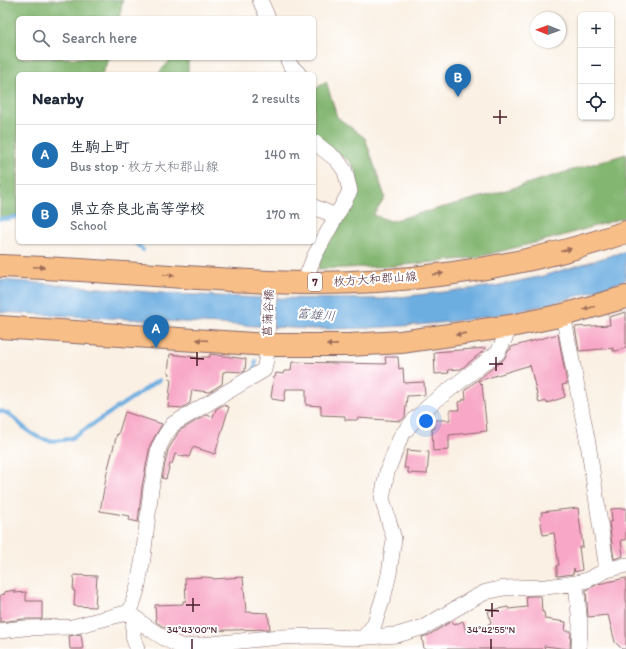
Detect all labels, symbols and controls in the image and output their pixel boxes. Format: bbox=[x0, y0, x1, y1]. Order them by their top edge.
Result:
north arrow bbox=[530, 12, 566, 48]
map controls bbox=[578, 12, 614, 120]
button: + bbox=[578, 12, 614, 48]
search box bbox=[16, 16, 316, 60]
icon: search bbox=[30, 27, 52, 49]
text: Search here bbox=[62, 29, 137, 47]
button: − bbox=[578, 48, 614, 84]
pin: B bbox=[445, 64, 471, 97]
button: locate bbox=[578, 84, 614, 120]
text: Nearby bbox=[32, 88, 84, 108]
text: 2 results bbox=[252, 91, 300, 106]
text: 生駒上町 bbox=[70, 138, 130, 156]
text: A bbox=[41, 147, 49, 162]
text: 140 m bbox=[264, 147, 300, 162]
text: Bus stop · 枚方大和郡山線 bbox=[70, 159, 218, 174]
text: 県立奈良北高等学校 bbox=[70, 200, 205, 218]
text: B bbox=[41, 207, 49, 222]
text: 170 m bbox=[266, 207, 300, 222]
text: School bbox=[70, 218, 107, 233]
one-way arrow bbox=[559, 246, 572, 252]
one-way arrow bbox=[33, 264, 45, 271]
street label: 枚方大和郡山線 bbox=[333, 269, 417, 289]
one-way arrow bbox=[432, 271, 444, 277]
one-way arrow bbox=[163, 272, 175, 279]
road number: 7 bbox=[308, 273, 322, 291]
street label: 菖蒲谷橋 bbox=[260, 289, 276, 337]
water label: 富雄川 bbox=[296, 305, 336, 324]
one-way arrow bbox=[582, 305, 594, 311]
pin: A bbox=[143, 315, 169, 348]
one-way arrow bbox=[455, 331, 467, 337]
one-way arrow bbox=[196, 337, 208, 344]
one-way arrow bbox=[325, 342, 338, 348]
your location bbox=[416, 411, 436, 431]
text: 34°43'00"N bbox=[167, 623, 217, 636]
text: 34°42'55"N bbox=[467, 623, 515, 636]

